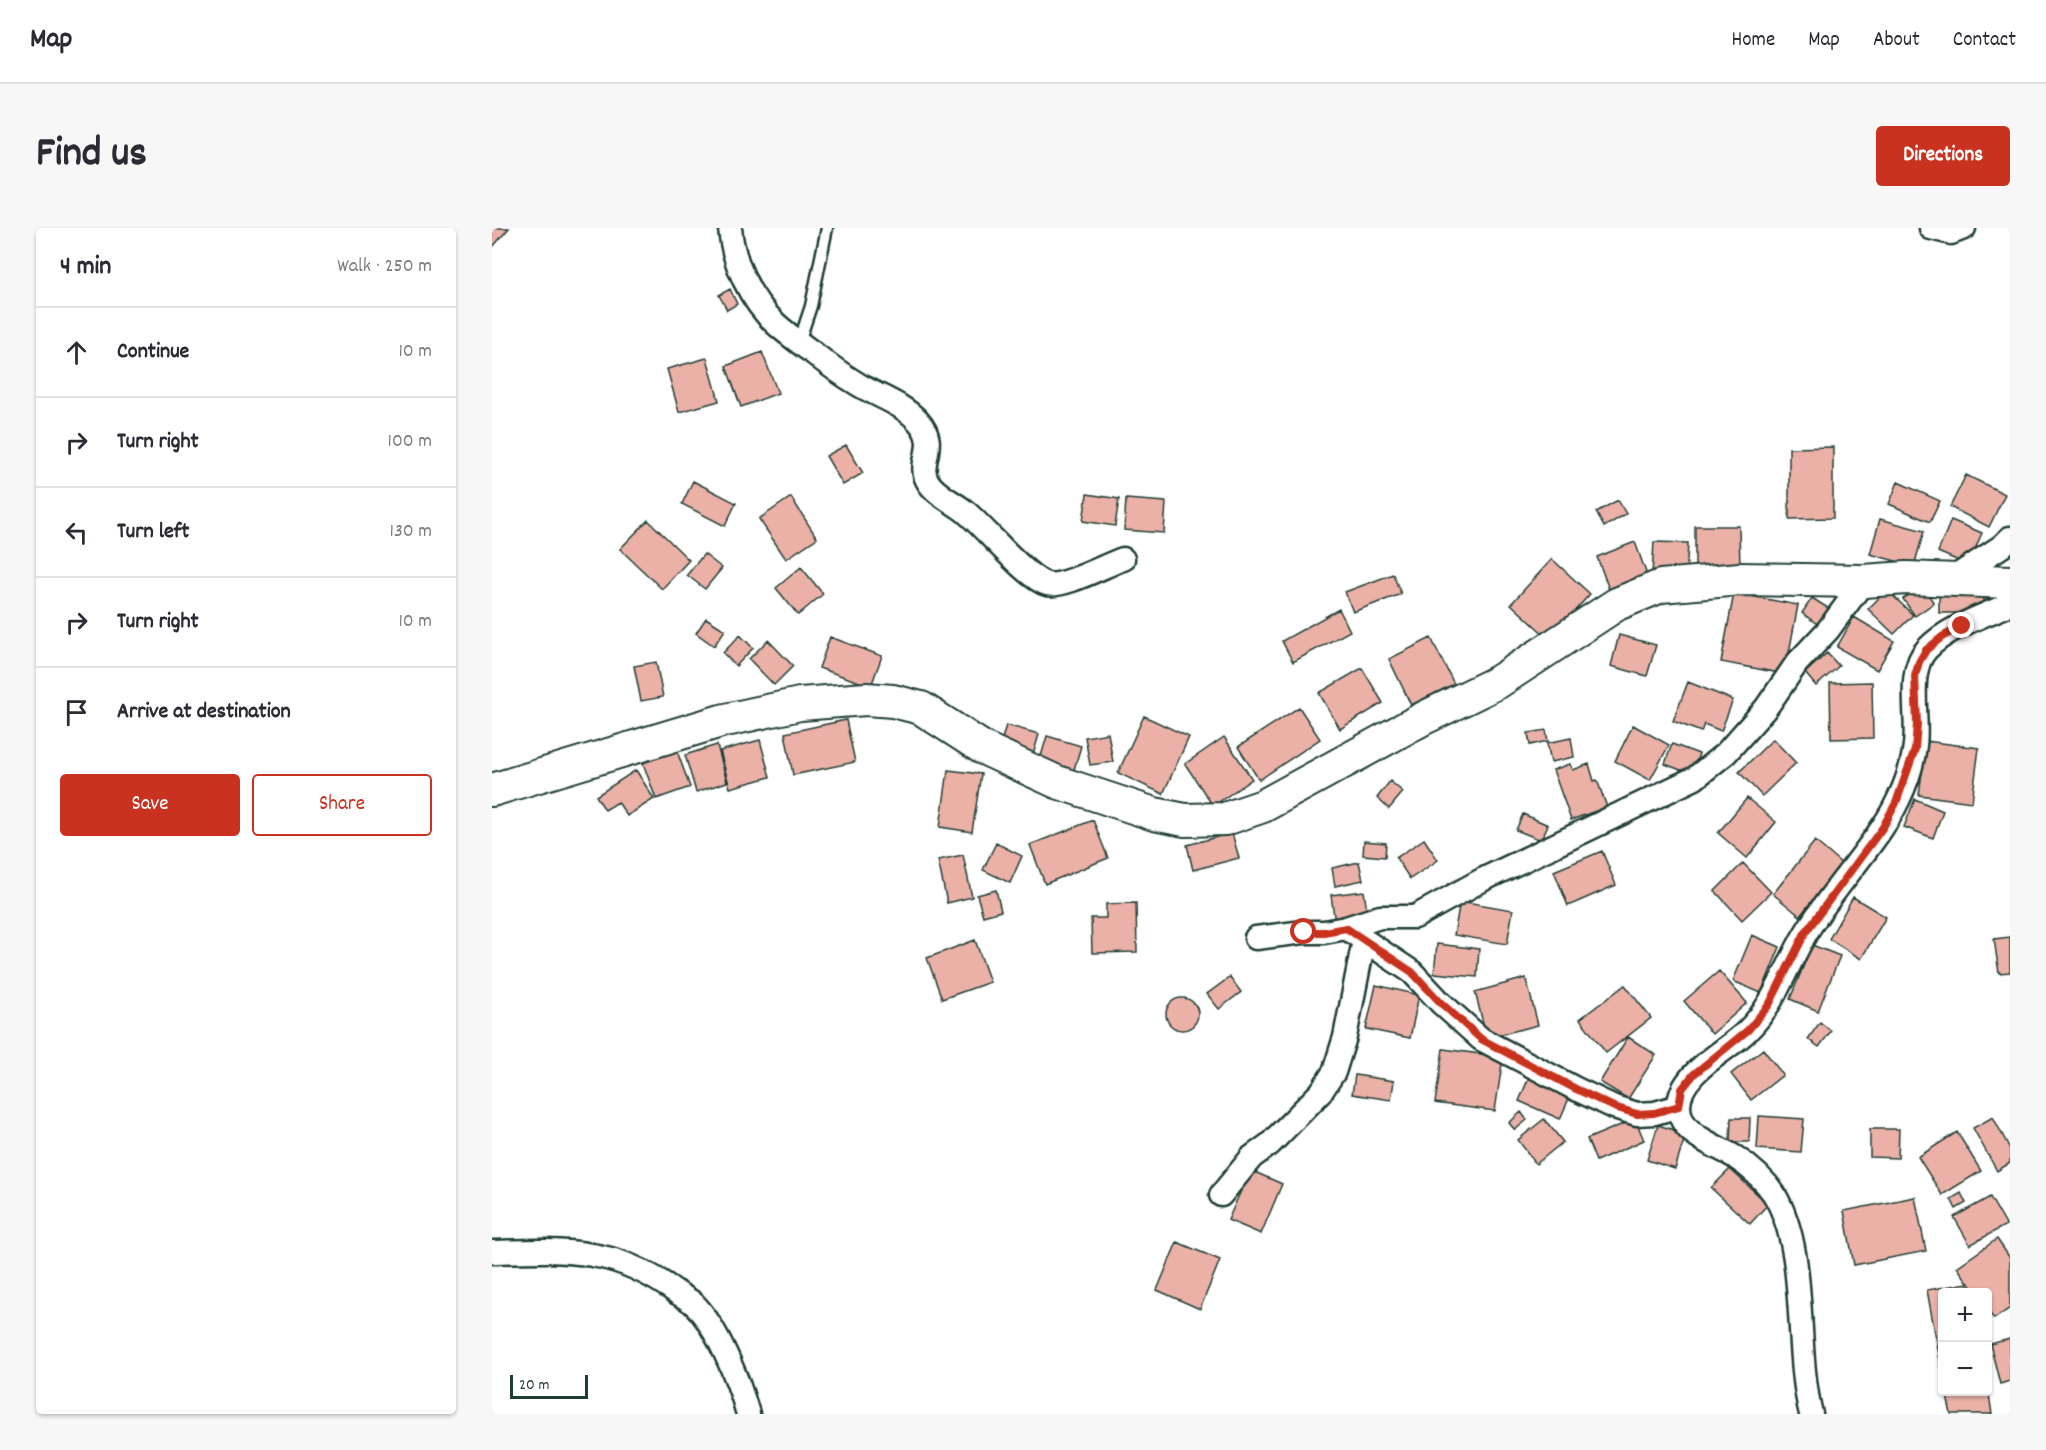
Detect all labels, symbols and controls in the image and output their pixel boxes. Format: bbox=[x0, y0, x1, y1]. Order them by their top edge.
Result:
text: Map bbox=[30, 21, 72, 61]
text: Home bbox=[1731, 26, 1775, 56]
text: Map bbox=[1808, 26, 1840, 56]
text: About bbox=[1873, 26, 1920, 56]
text: Contact bbox=[1953, 26, 2016, 56]
text: Find us bbox=[36, 126, 147, 186]
button: Directions bbox=[1876, 126, 2010, 186]
text: 4 min bbox=[60, 249, 111, 286]
text: Walk · 250 m bbox=[337, 253, 432, 281]
icon: ahead bbox=[60, 336, 93, 369]
text: Continue bbox=[117, 337, 189, 368]
text: 10 m bbox=[398, 338, 432, 366]
icon: right bbox=[60, 426, 93, 459]
text: Turn right bbox=[117, 427, 199, 458]
text: 100 m bbox=[388, 428, 432, 456]
icon: left bbox=[60, 516, 93, 549]
text: Turn left bbox=[117, 517, 189, 548]
text: 130 m bbox=[390, 518, 432, 546]
icon: right bbox=[60, 606, 93, 639]
text: Turn right bbox=[117, 607, 199, 638]
text: 10 m bbox=[398, 608, 432, 636]
route end bbox=[1948, 612, 1974, 638]
icon: arrive bbox=[60, 696, 93, 729]
text: Arrive at destination bbox=[117, 697, 291, 728]
button: Save bbox=[60, 774, 240, 836]
button: Share bbox=[252, 774, 432, 836]
route start bbox=[1290, 918, 1316, 944]
map controls bbox=[1938, 1288, 1992, 1396]
button: + bbox=[1938, 1288, 1992, 1342]
button: − bbox=[1938, 1342, 1992, 1396]
scale bar bbox=[510, 1372, 588, 1400]
text: 20 m bbox=[519, 1374, 549, 1397]

